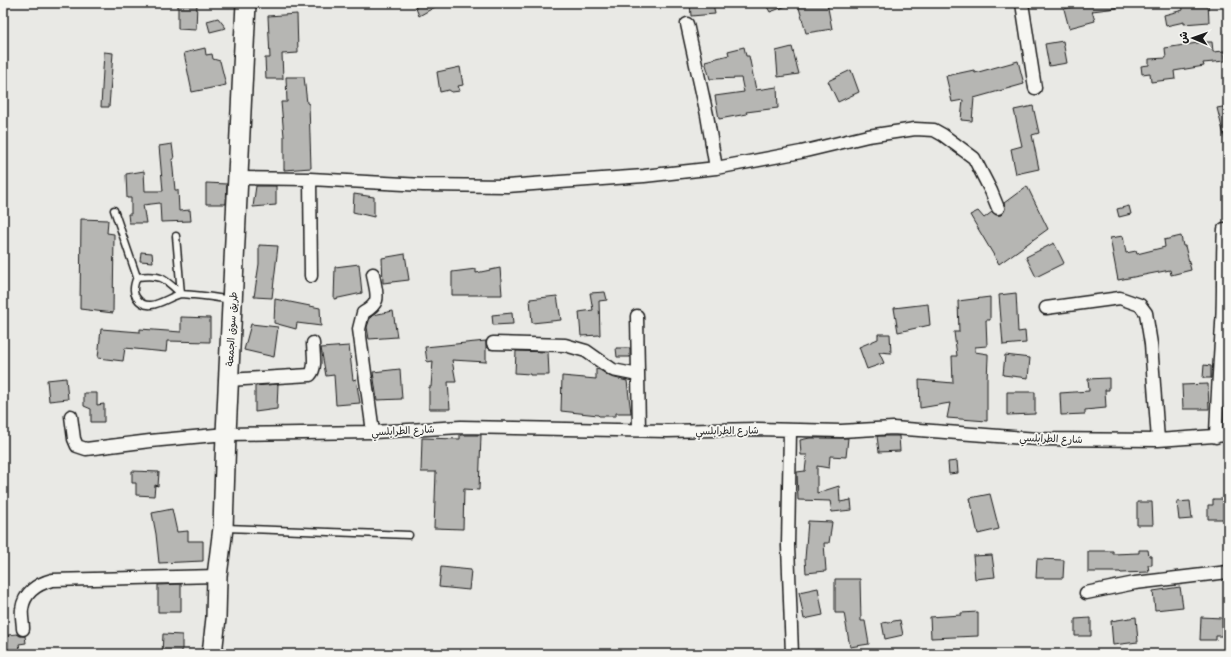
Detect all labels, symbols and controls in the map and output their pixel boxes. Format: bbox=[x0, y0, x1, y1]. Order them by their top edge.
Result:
north arrow bbox=[1173, 18, 1213, 58]
text: ش bbox=[1177, 31, 1190, 44]
street label: طريق سوق الجمعة bbox=[224, 291, 240, 367]
street label: شارع الطرابلسي bbox=[371, 423, 435, 442]
street label: شارع الطرابلسي bbox=[695, 424, 759, 441]
street label: شارع الطرابلسي bbox=[1019, 432, 1083, 449]

